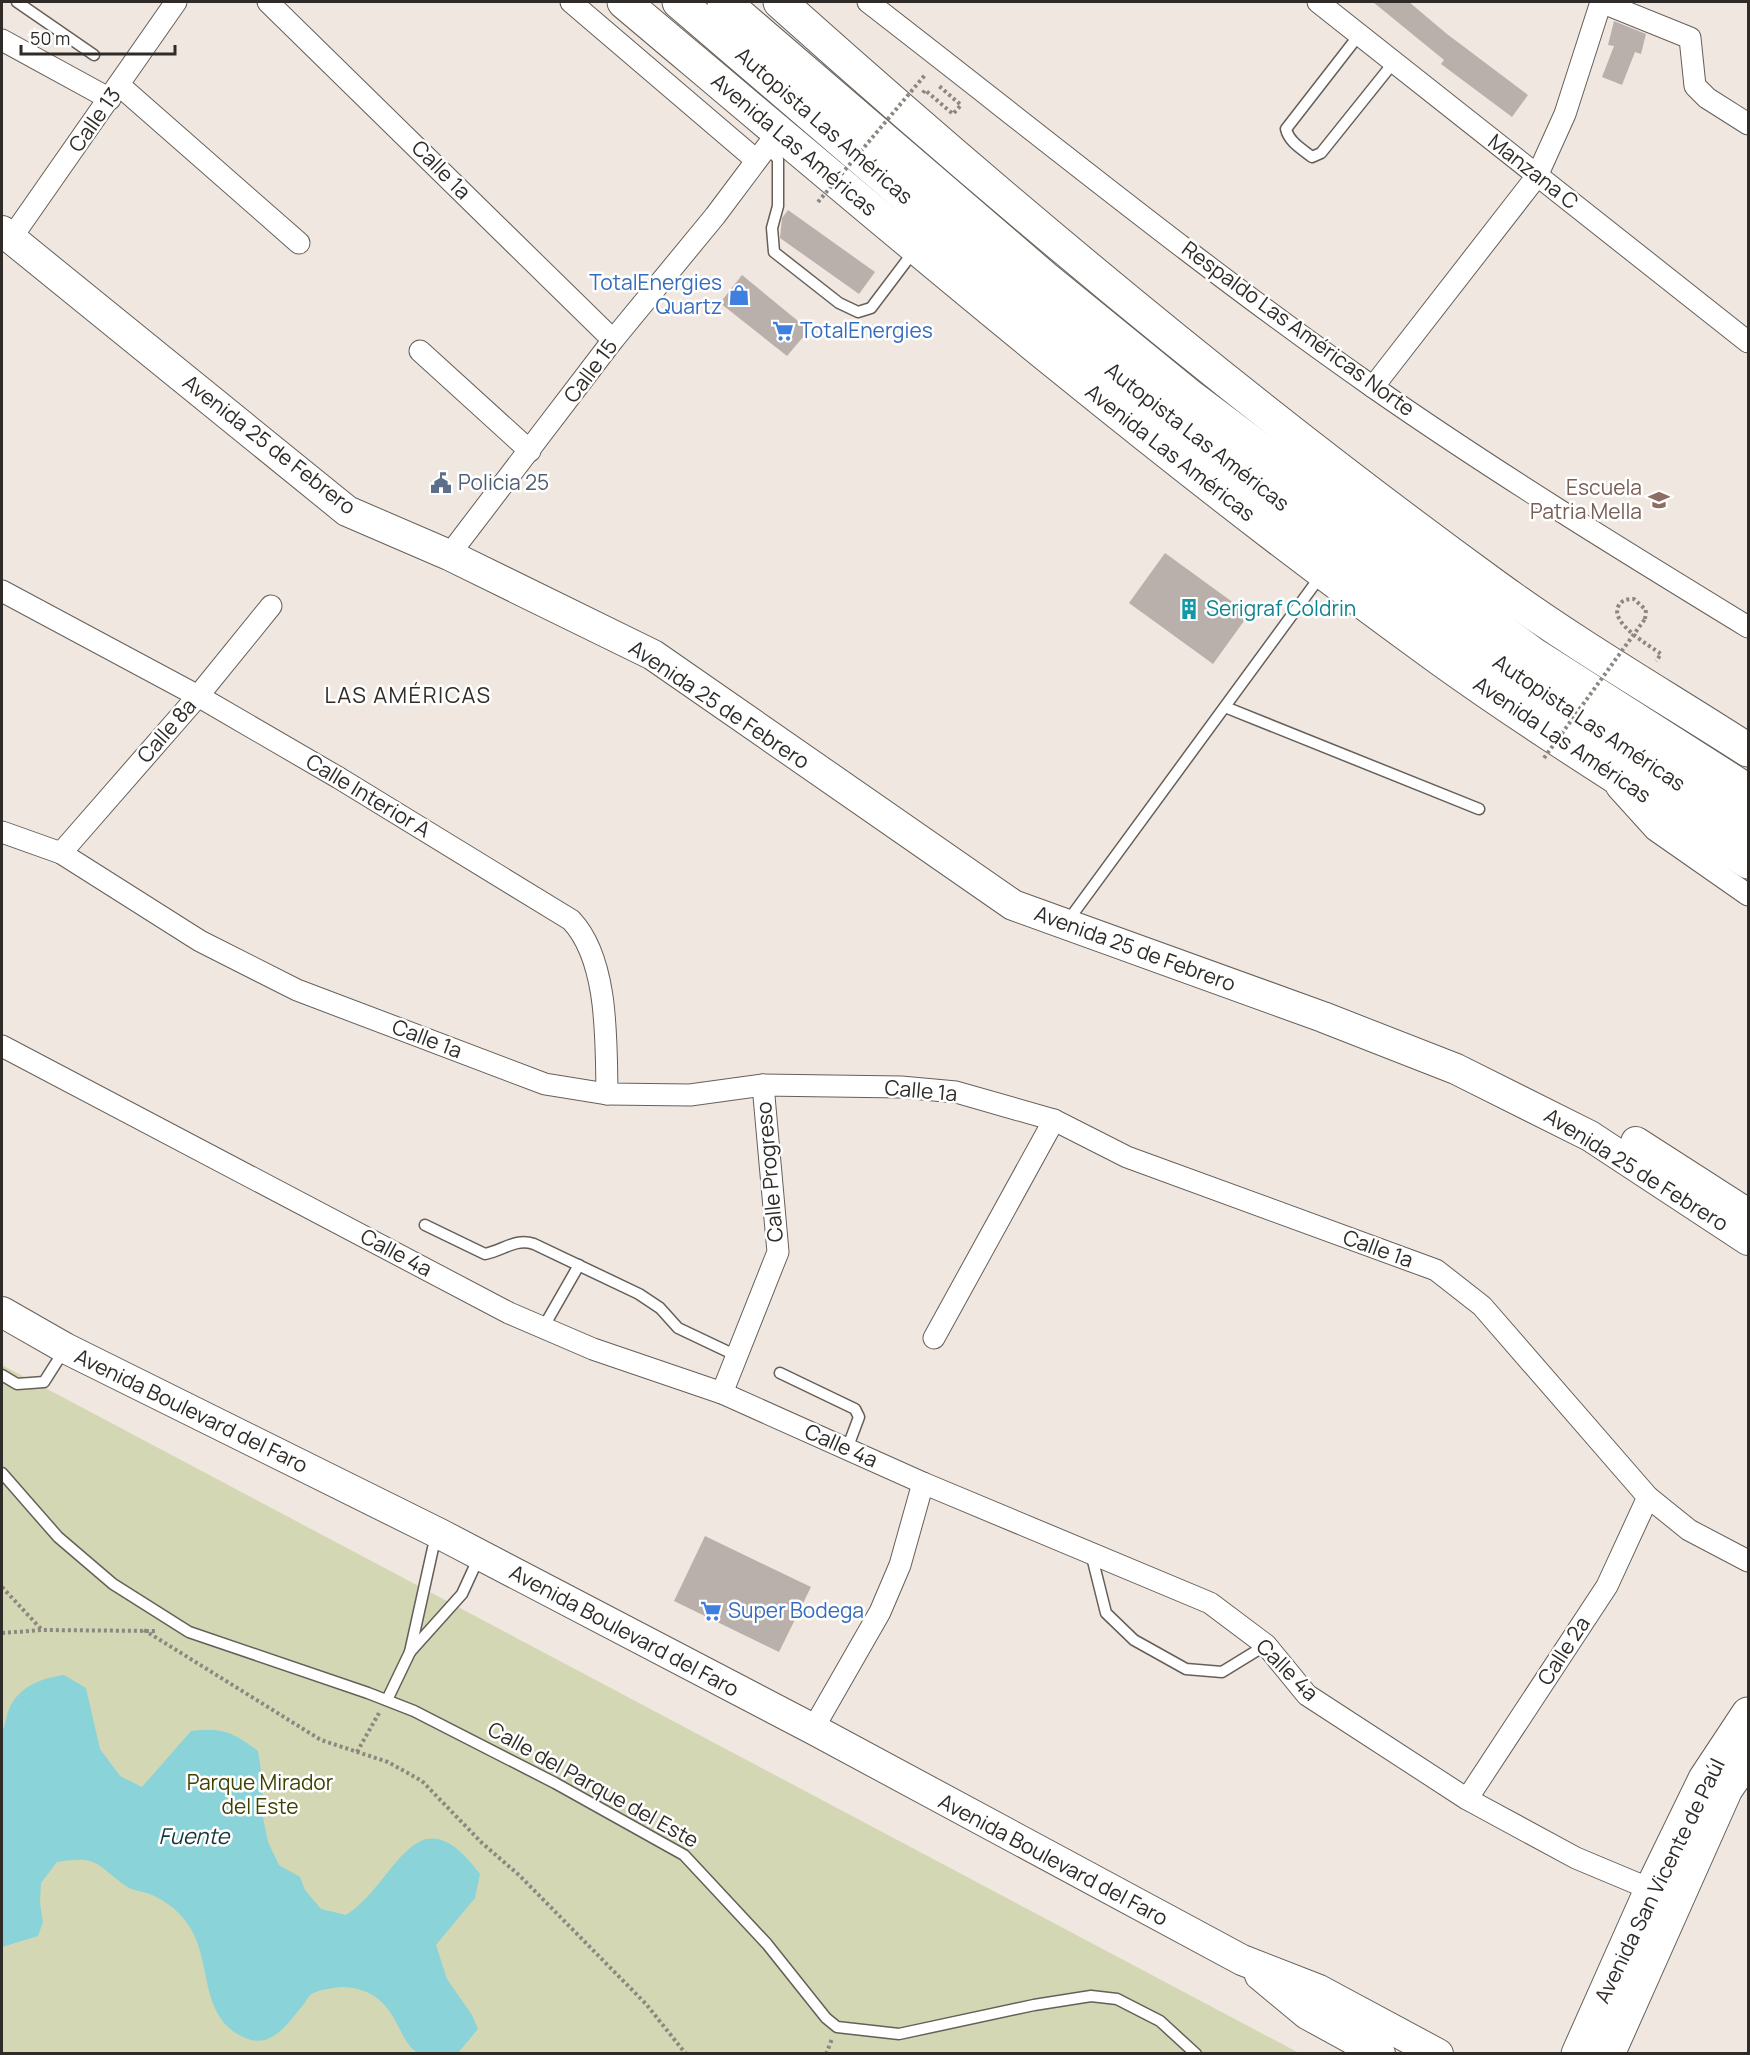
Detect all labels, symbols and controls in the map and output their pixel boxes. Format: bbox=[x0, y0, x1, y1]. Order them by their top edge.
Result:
scale bar bbox=[21, 18, 176, 56]
text: 50 m bbox=[30, 26, 70, 50]
street label: Autopista Las Américas bbox=[730, 40, 919, 210]
street label: Avenida Las Américas bbox=[706, 67, 883, 222]
street label: Calle 13 bbox=[62, 82, 127, 157]
street label: Manzana C bbox=[1483, 127, 1585, 215]
street label: Calle 1a bbox=[406, 134, 477, 205]
street label: Respaldo Las Américas Norte bbox=[1177, 234, 1421, 422]
place label: TotalEnergies Quartz bbox=[589, 268, 722, 320]
shop icon: TotalEnergies Quartz bbox=[727, 283, 751, 307]
place label: TotalEnergies bbox=[800, 316, 933, 344]
supermarket icon: TotalEnergies bbox=[771, 319, 795, 343]
street label: Calle 15 bbox=[557, 333, 623, 408]
street label: Autopista Las Américas bbox=[1100, 355, 1295, 517]
street label: Avenida 25 de Febrero bbox=[177, 368, 362, 520]
street label: Avenida Las Américas bbox=[1080, 377, 1261, 527]
place label: Policia 25 bbox=[458, 468, 549, 496]
public building icon: Policia 25 bbox=[429, 471, 453, 495]
place label: Escuela Patria Mella bbox=[1530, 473, 1642, 525]
school or university icon: Escuela Patria Mella bbox=[1647, 488, 1671, 512]
place label: Serigraf Coldrin bbox=[1206, 594, 1356, 622]
building icon: Serigraf Coldrin bbox=[1177, 597, 1201, 621]
street label: Avenida 25 de Febrero bbox=[624, 633, 815, 775]
street label: Autopista Las Américas bbox=[1488, 647, 1691, 797]
street label: Avenida Las Américas bbox=[1468, 669, 1657, 809]
district label: LAS AMÉRICAS bbox=[324, 680, 492, 710]
street label: Calle 8a bbox=[130, 692, 202, 769]
street label: Calle Interior A bbox=[301, 747, 436, 843]
street label: Avenida 25 de Febrero bbox=[1031, 899, 1240, 997]
street label: Calle 1a bbox=[388, 1012, 466, 1064]
street label: Calle 1a bbox=[884, 1073, 959, 1107]
street label: Calle Progreso bbox=[749, 1101, 789, 1244]
street label: Avenida 25 de Febrero bbox=[1539, 1101, 1734, 1237]
street label: Calle 4a bbox=[356, 1222, 437, 1283]
street label: Calle 1a bbox=[1339, 1222, 1417, 1274]
street label: Avenida Boulevard del Faro bbox=[70, 1341, 313, 1479]
street label: Calle 4a bbox=[801, 1417, 882, 1474]
street label: Avenida Boulevard del Faro bbox=[505, 1558, 744, 1703]
place label: Super Bodega bbox=[728, 1596, 864, 1624]
supermarket icon: Super Bodega bbox=[699, 1599, 723, 1623]
street label: Calle 2a bbox=[1531, 1611, 1596, 1690]
street label: Calle 4a bbox=[1251, 1632, 1325, 1706]
street label: Calle del Parque del Este bbox=[483, 1715, 704, 1854]
street label: Avenida San Vicente de Paúl bbox=[1588, 1753, 1731, 2008]
park label: Parque Mirador del Este bbox=[187, 1768, 334, 1820]
street label: Avenida Boulevard del Faro bbox=[934, 1787, 1173, 1932]
water label: Fuente bbox=[159, 1821, 231, 1851]

